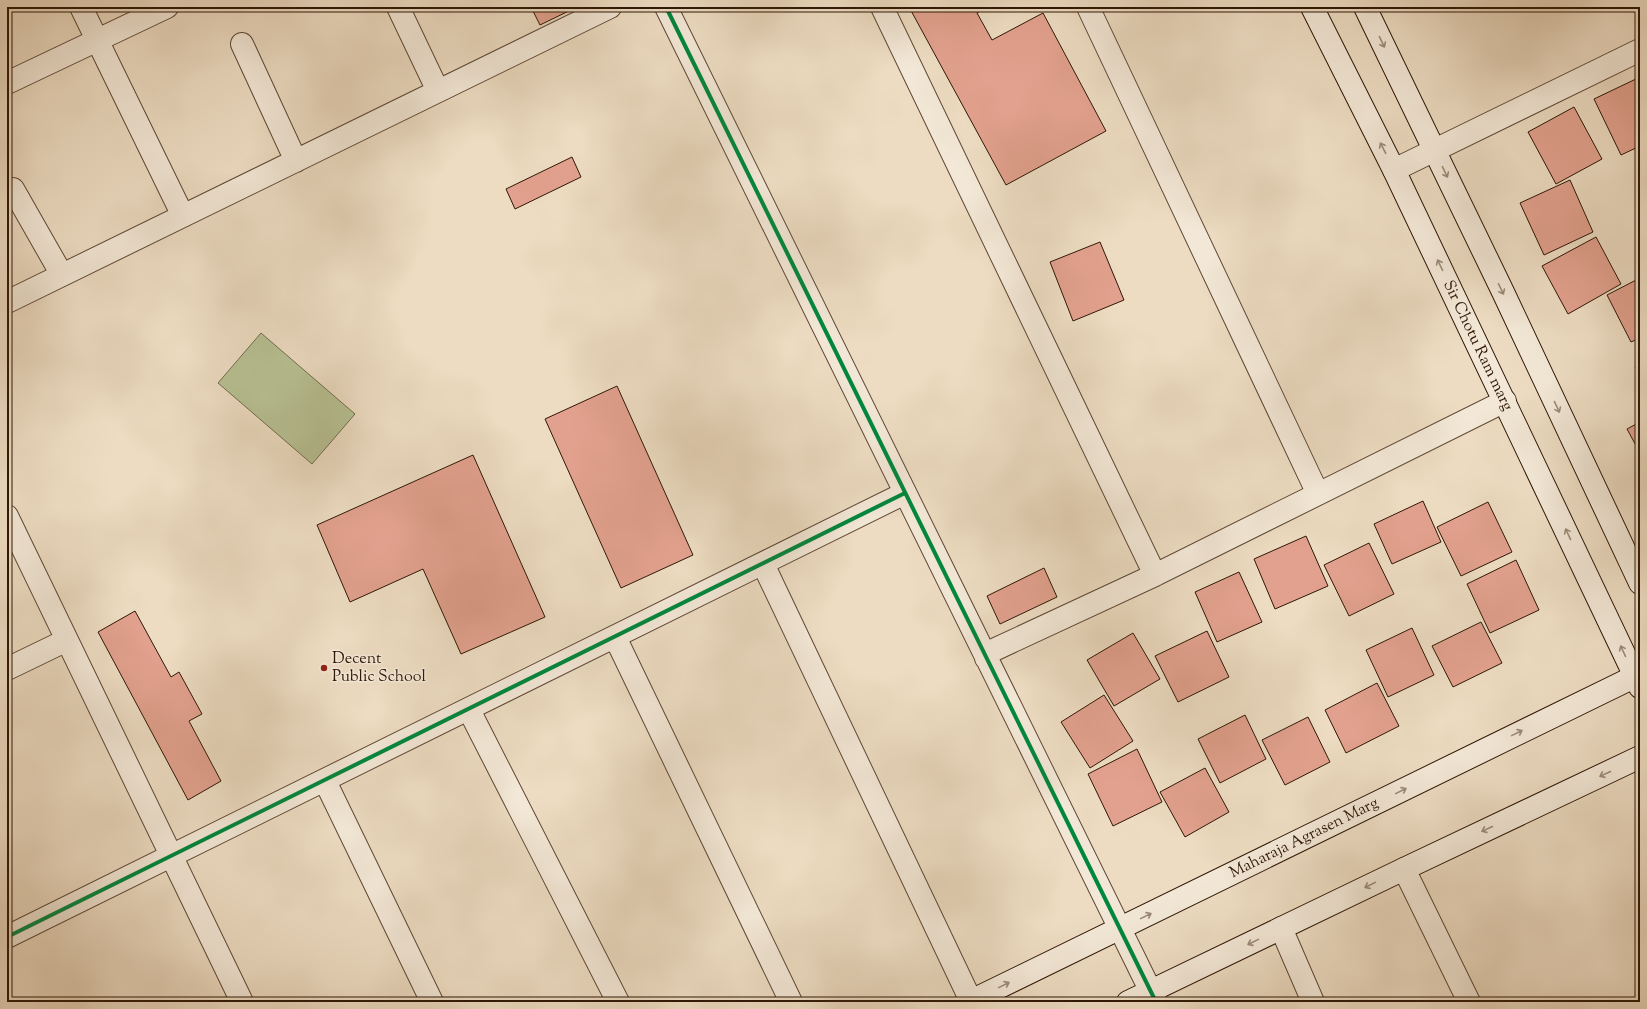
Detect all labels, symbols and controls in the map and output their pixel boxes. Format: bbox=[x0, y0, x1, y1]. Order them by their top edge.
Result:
one-way arrow bbox=[1379, 36, 1386, 48]
one-way arrow bbox=[1379, 142, 1387, 154]
one-way arrow bbox=[1442, 166, 1449, 178]
one-way arrow bbox=[1436, 259, 1443, 271]
street label: Sir Chotu Ram marg bbox=[1437, 277, 1519, 415]
one-way arrow bbox=[1498, 283, 1505, 295]
one-way arrow bbox=[1554, 400, 1561, 412]
one-way arrow bbox=[1564, 528, 1571, 540]
one-way arrow bbox=[1619, 646, 1626, 658]
place label: Decent Public School bbox=[332, 648, 426, 689]
marker: Decent Public School bbox=[319, 663, 329, 673]
one-way arrow bbox=[1511, 729, 1523, 737]
one-way arrow bbox=[1599, 771, 1611, 778]
one-way arrow bbox=[1394, 787, 1406, 794]
street label: Maharaja Agrasen Marg bbox=[1226, 792, 1383, 884]
one-way arrow bbox=[1482, 826, 1494, 833]
one-way arrow bbox=[1364, 882, 1376, 889]
one-way arrow bbox=[1139, 911, 1151, 919]
one-way arrow bbox=[1247, 939, 1259, 946]
one-way arrow bbox=[997, 981, 1009, 988]

